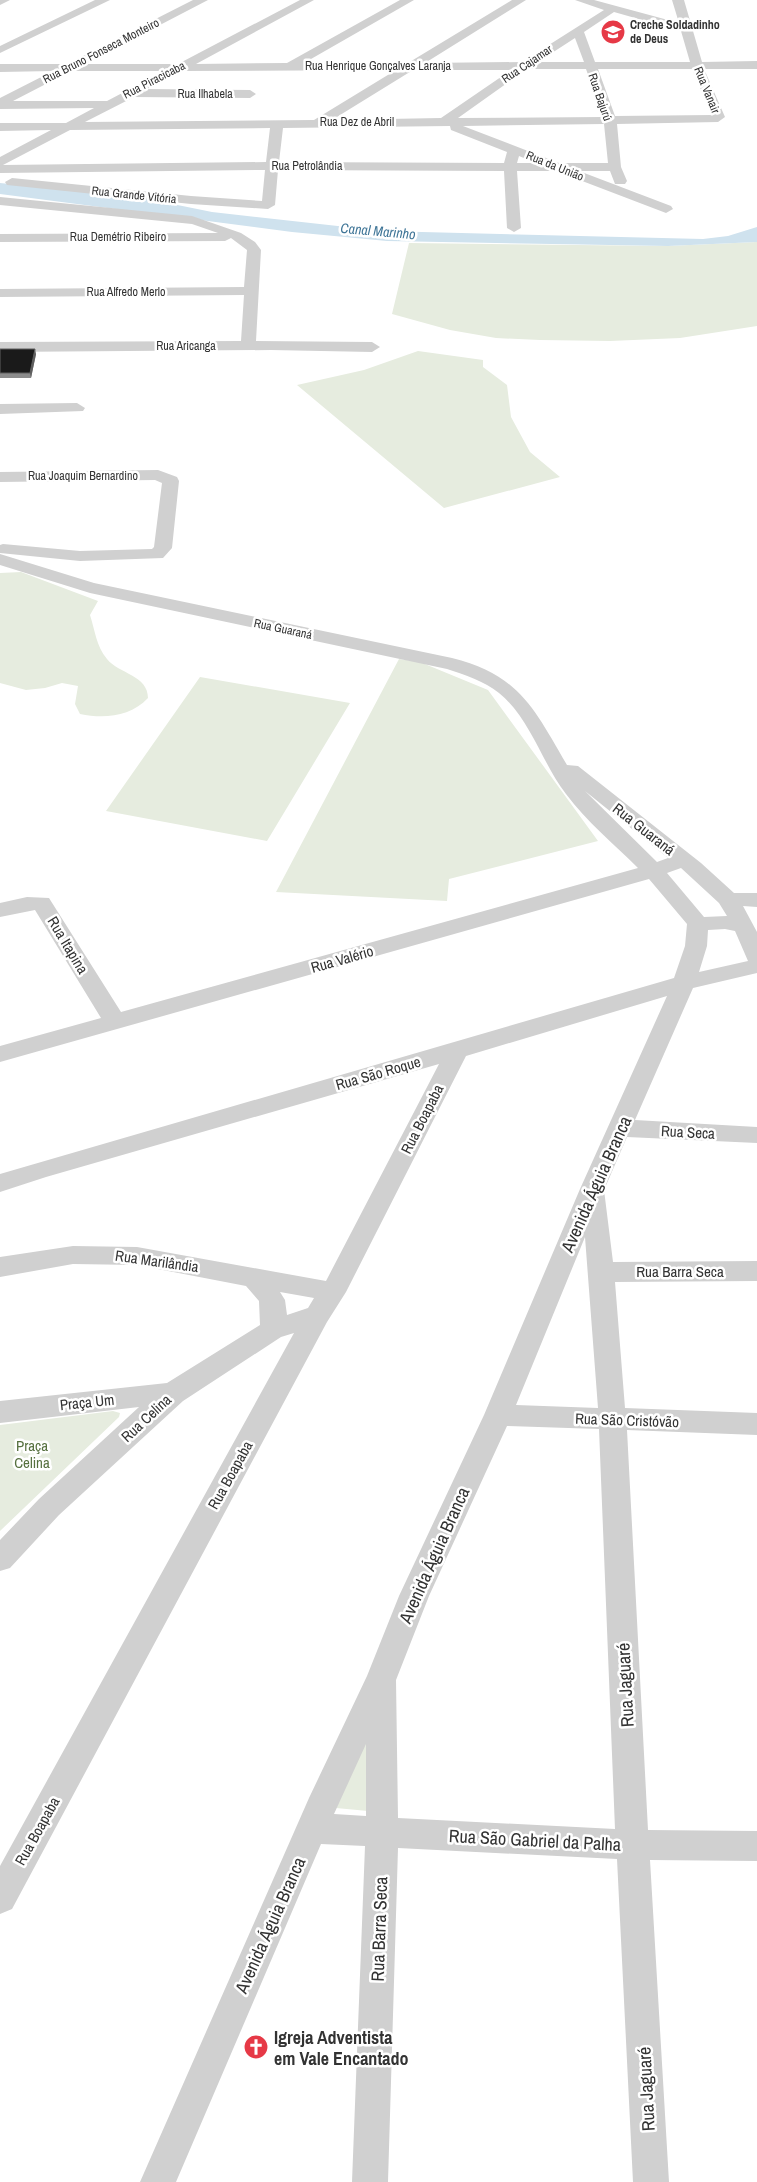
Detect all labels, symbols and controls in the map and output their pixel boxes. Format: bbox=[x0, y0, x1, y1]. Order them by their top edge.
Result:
street label: Rua Bruno Fonseca Monteiro bbox=[40, 15, 162, 87]
place label: Creche Soldadinho de Deus bbox=[630, 17, 720, 47]
school or university icon: Creche Soldadinho de Deus bbox=[600, 19, 626, 45]
street label: Rua Cajamar bbox=[498, 41, 556, 87]
street label: Rua Piracicaba bbox=[120, 57, 188, 103]
street label: Rua Henrique Gonçalves Laranja bbox=[305, 58, 452, 74]
street label: Rua Vanair bbox=[690, 64, 724, 116]
street label: Rua Bajurú bbox=[584, 71, 616, 123]
street label: Rua Ilhabela bbox=[177, 86, 233, 102]
street label: Rua Dez de Abril bbox=[320, 114, 394, 130]
street label: Rua da União bbox=[524, 147, 586, 185]
street label: Rua Petrolândia bbox=[271, 158, 343, 174]
street label: Rua Grande Vitória bbox=[91, 183, 178, 207]
water label: Canal Marinho bbox=[340, 219, 416, 243]
street label: Rua Demétrio Ribeiro bbox=[70, 229, 166, 245]
street label: Rua Alfredo Merlo bbox=[87, 284, 165, 300]
street label: Rua Aricanga bbox=[156, 338, 216, 354]
street label: Rua Joaquim Bernardino bbox=[28, 468, 138, 484]
street label: Rua Guaraná bbox=[252, 615, 314, 643]
street label: Rua Guaraná bbox=[608, 798, 680, 860]
street label: Rua Itapina bbox=[43, 912, 93, 978]
street label: Rua Valério bbox=[308, 940, 376, 978]
street label: Rua São Roque bbox=[333, 1051, 423, 1095]
street label: Rua Boapaba bbox=[396, 1081, 449, 1157]
street label: Avenida Águia Branca bbox=[554, 1112, 637, 1257]
street label: Rua Seca bbox=[660, 1120, 716, 1144]
street label: Rua Marilândia bbox=[114, 1245, 200, 1277]
street label: Rua Barra Seca bbox=[636, 1261, 724, 1282]
street label: Praça Um bbox=[59, 1389, 115, 1415]
street label: Rua Celina bbox=[116, 1389, 176, 1447]
street label: Rua São Cristóvão bbox=[575, 1408, 679, 1432]
park label: Praça Celina bbox=[14, 1435, 50, 1473]
street label: Rua Boapaba bbox=[203, 1437, 257, 1513]
street label: Avenida Águia Branca bbox=[392, 1483, 475, 1628]
street label: Rua Jaguaré bbox=[610, 1642, 640, 1728]
street label: Rua Boapaba bbox=[10, 1793, 64, 1869]
street label: Rua São Gabriel da Palha bbox=[448, 1823, 622, 1857]
street label: Avenida Águia Branca bbox=[228, 1853, 311, 1998]
street label: Rua Barra Seca bbox=[365, 1876, 393, 1982]
place label: Igreja Adventista em Vale Encantado bbox=[274, 2025, 409, 2071]
church icon: Igreja Adventista em Vale Encantado bbox=[243, 2034, 269, 2060]
street label: Rua Jaguaré bbox=[631, 2046, 661, 2132]

